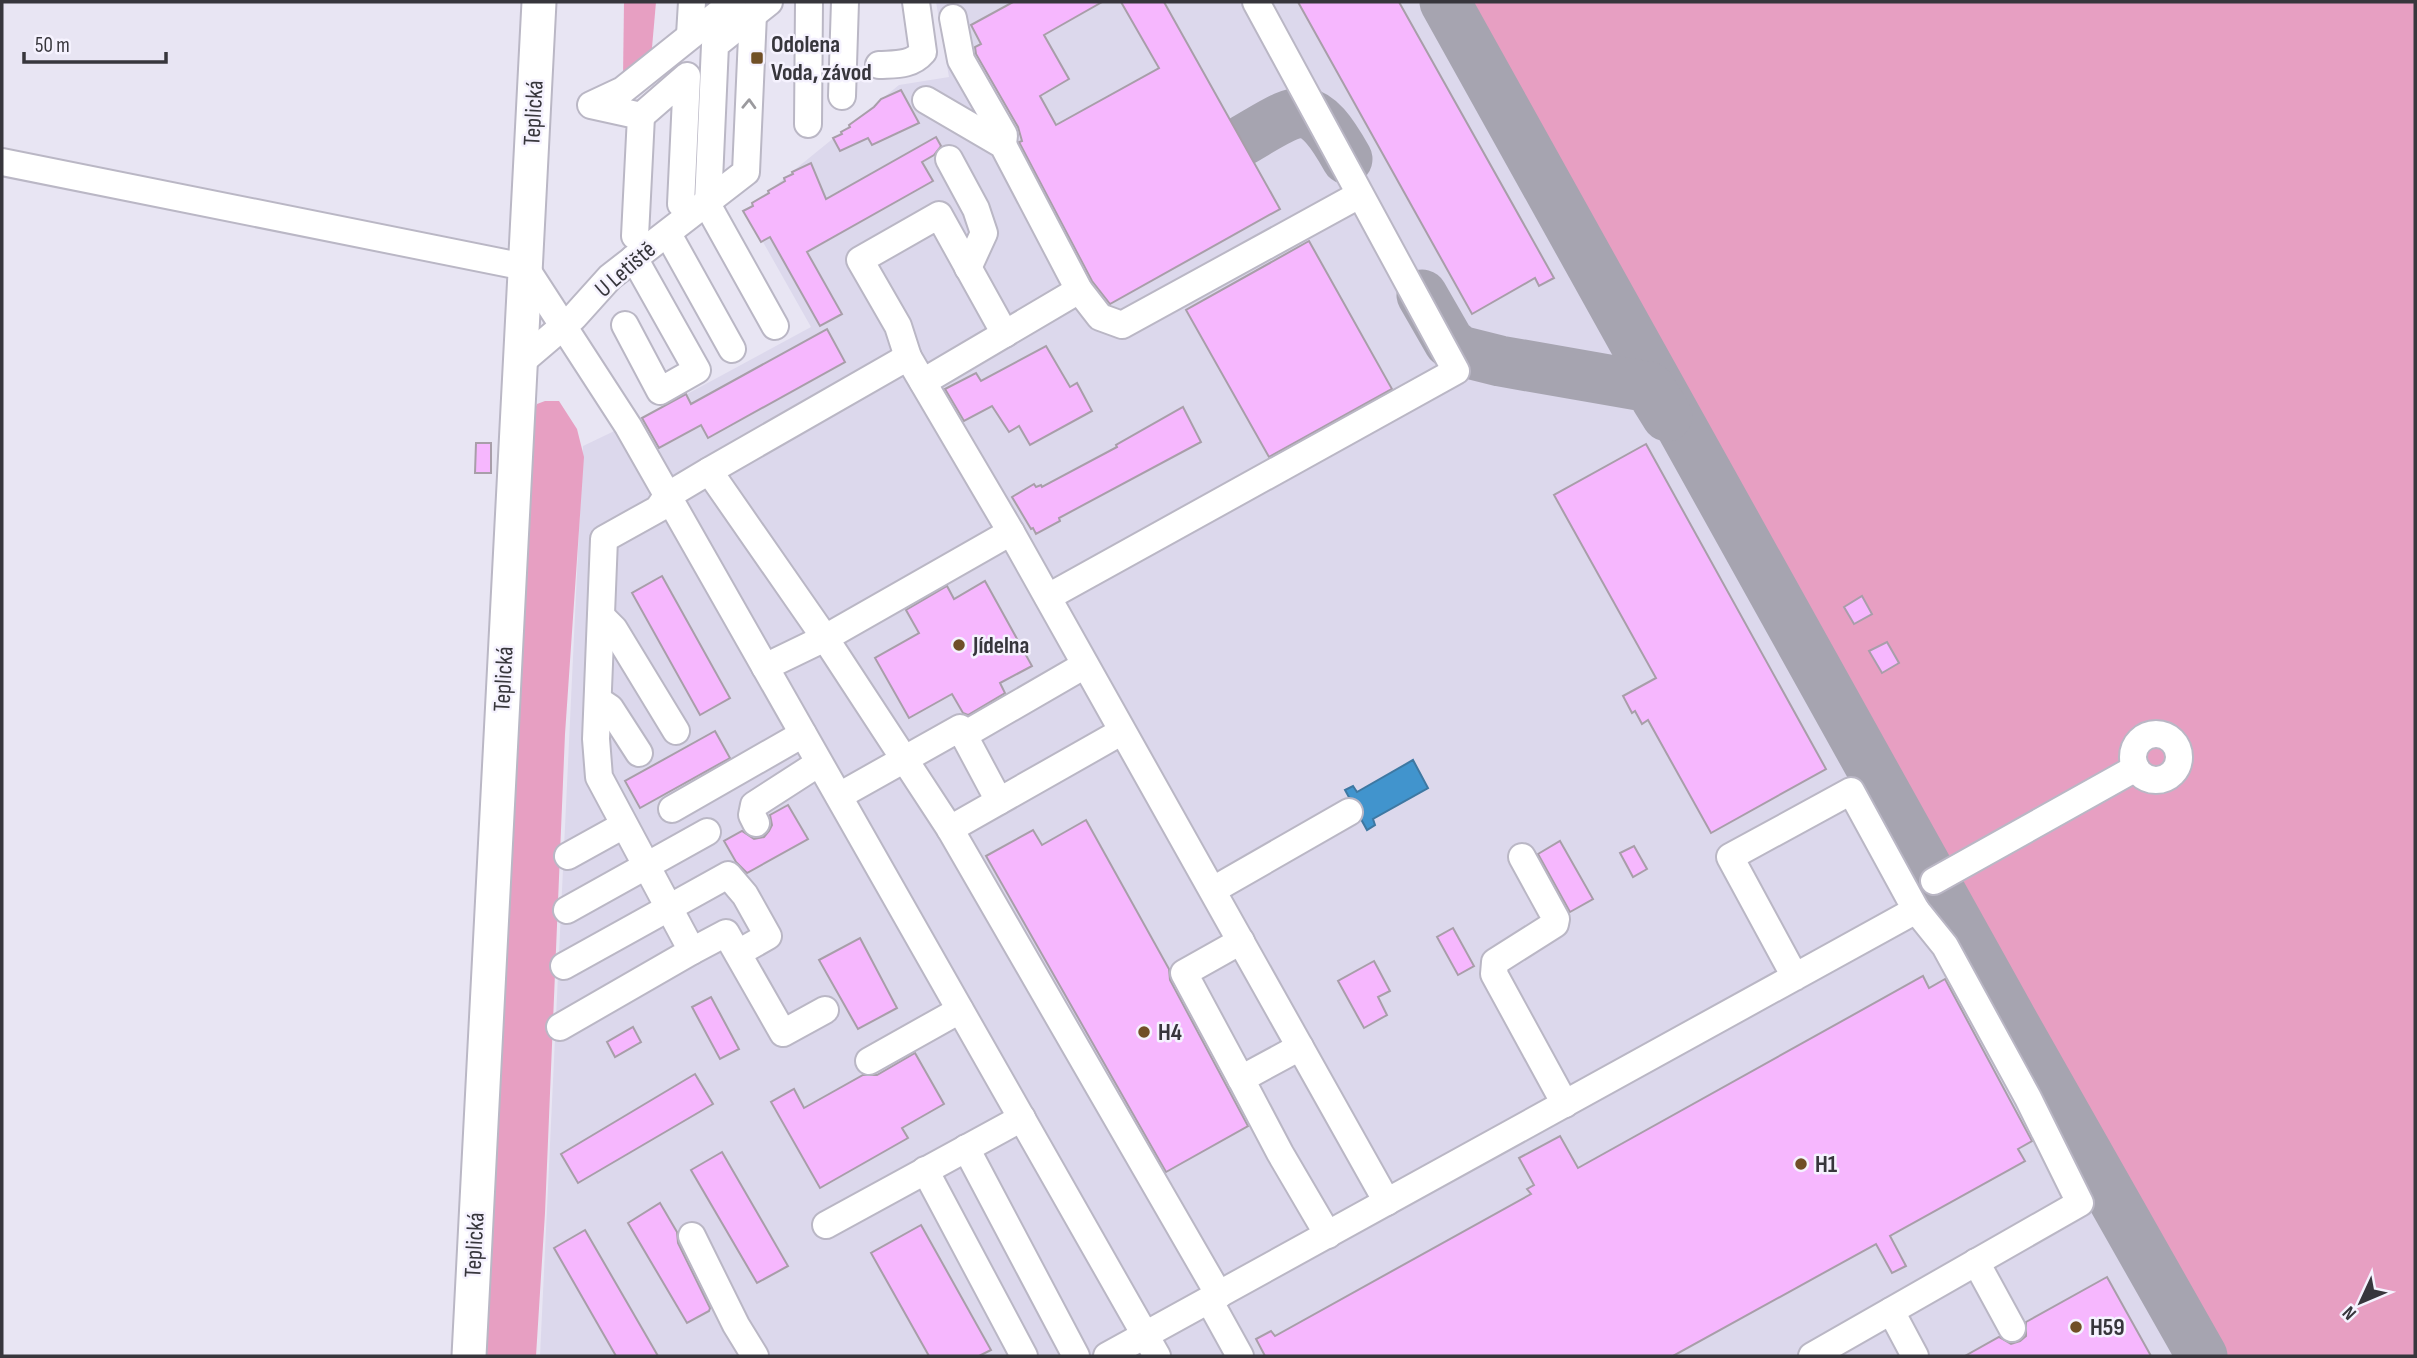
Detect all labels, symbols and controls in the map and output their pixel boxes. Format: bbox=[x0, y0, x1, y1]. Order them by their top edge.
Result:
scale bar bbox=[24, 21, 166, 65]
place label: Odolena Voda, závod bbox=[771, 30, 872, 87]
text: 50 m bbox=[35, 33, 70, 58]
marker: Odolena Voda, závod bbox=[749, 50, 765, 66]
street label: Teplická bbox=[517, 80, 550, 146]
one-way arrow bbox=[742, 98, 757, 109]
street label: U Letiště bbox=[589, 235, 662, 304]
place label: Jídelna bbox=[972, 631, 1029, 660]
marker: Jídelna bbox=[951, 637, 967, 653]
street label: Teplická bbox=[487, 646, 520, 712]
place label: H4 bbox=[1158, 1018, 1182, 1047]
marker: H4 bbox=[1136, 1024, 1152, 1040]
place label: H1 bbox=[1815, 1150, 1838, 1179]
marker: H1 bbox=[1793, 1156, 1809, 1172]
street label: Teplická bbox=[458, 1212, 491, 1278]
north arrow bbox=[2326, 1267, 2396, 1337]
text: N bbox=[2338, 1301, 2362, 1324]
place label: H59 bbox=[2090, 1313, 2125, 1342]
marker: H59 bbox=[2068, 1319, 2084, 1335]

